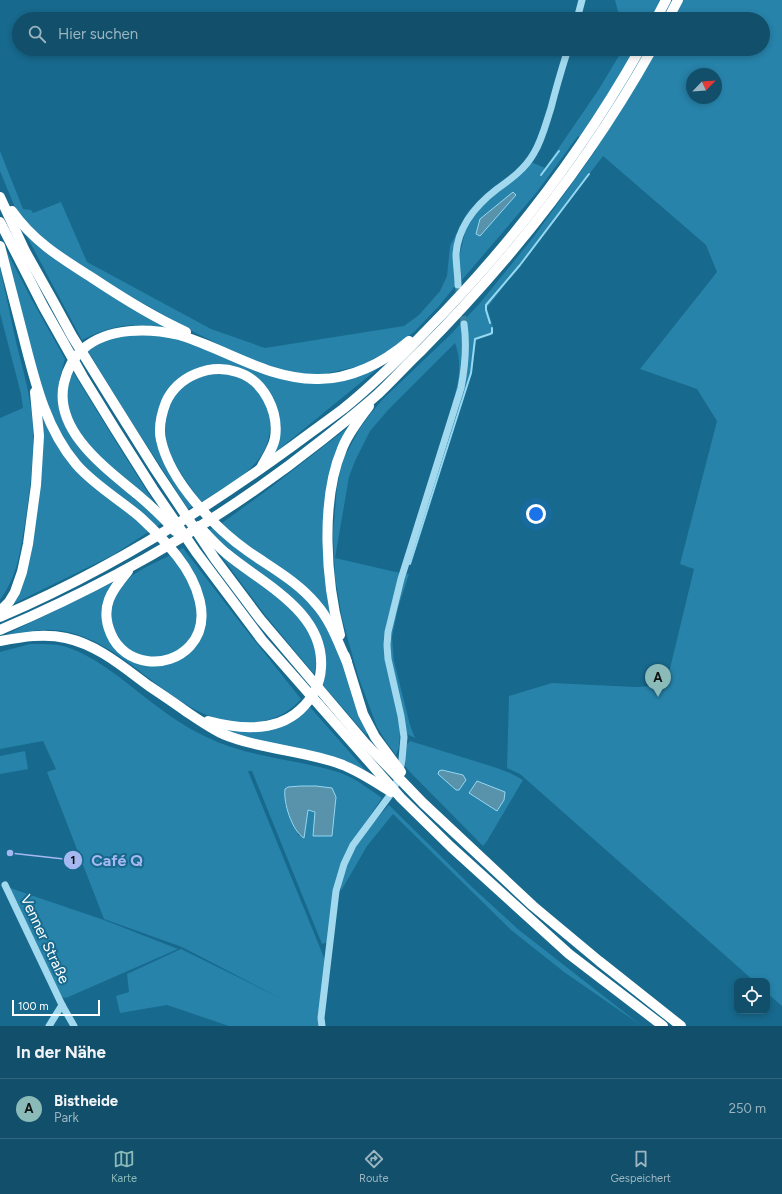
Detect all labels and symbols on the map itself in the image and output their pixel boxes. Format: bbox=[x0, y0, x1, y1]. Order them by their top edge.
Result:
north arrow bbox=[686, 68, 722, 104]
your location bbox=[526, 504, 546, 524]
pin: A bbox=[645, 664, 671, 697]
callout: Café Q bbox=[63, 846, 151, 874]
text: Café Q bbox=[91, 851, 143, 870]
text: 1 bbox=[70, 853, 76, 867]
street label: Venner Straße bbox=[17, 892, 73, 986]
scale bar bbox=[12, 998, 100, 1017]

